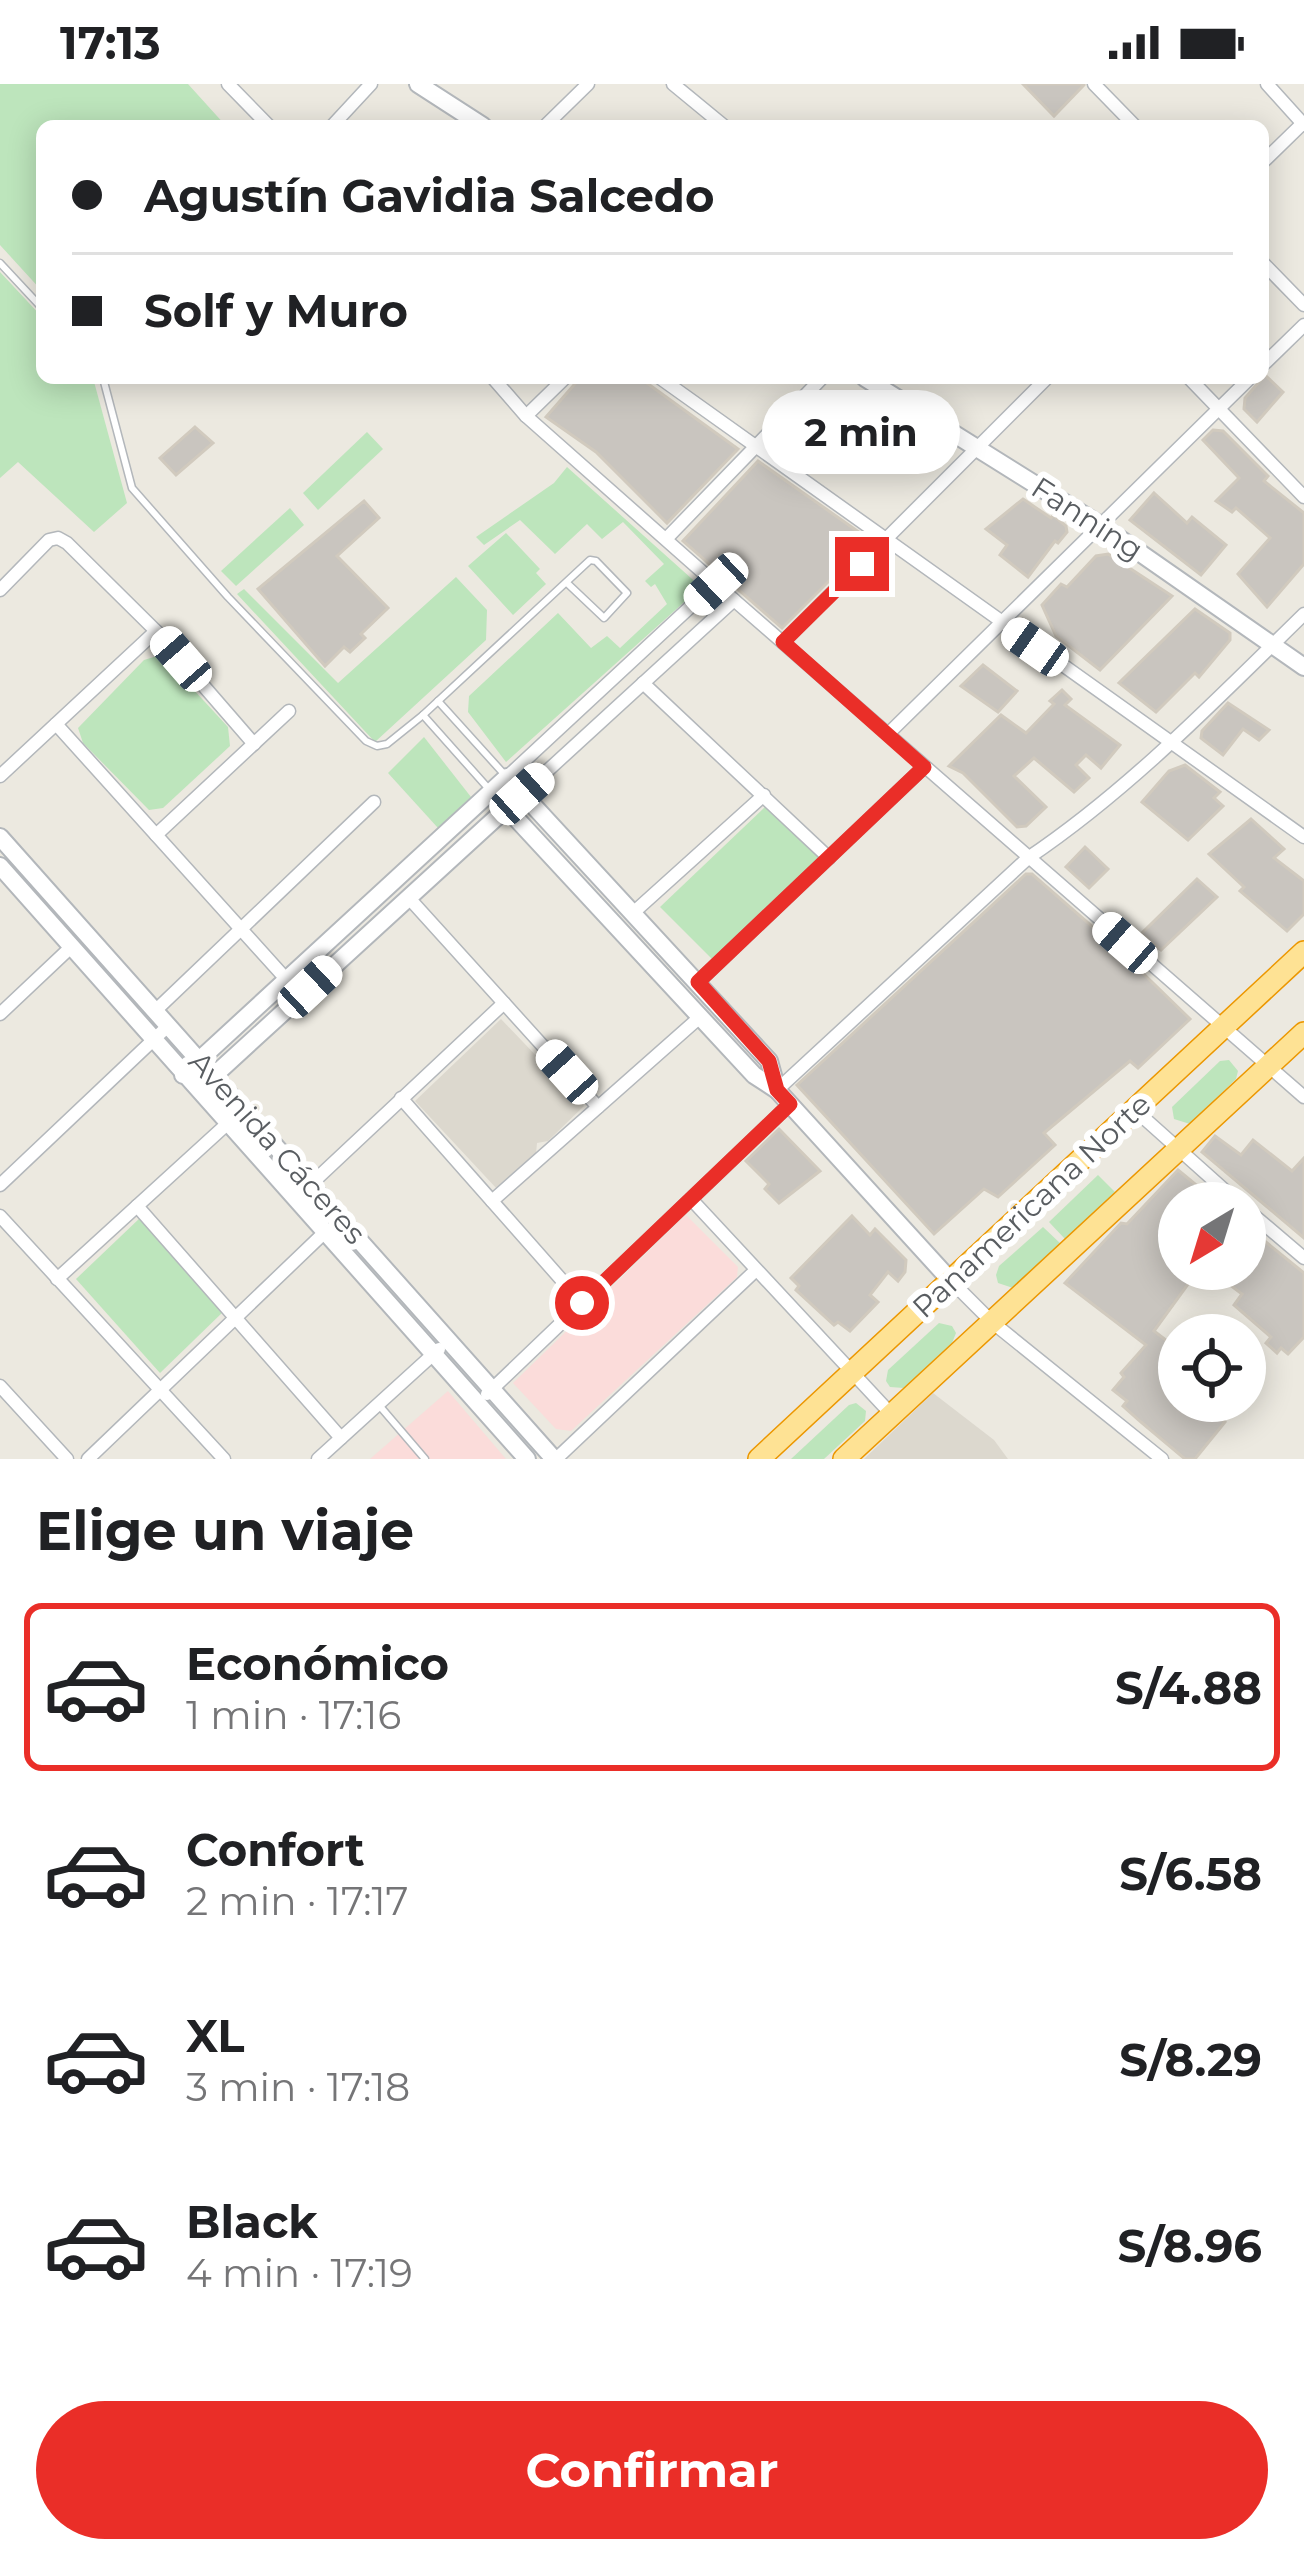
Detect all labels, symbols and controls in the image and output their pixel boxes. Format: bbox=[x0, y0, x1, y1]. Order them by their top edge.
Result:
text: 17:13 bbox=[60, 15, 161, 70]
text: Agustín Gavidia Salcedo bbox=[144, 168, 714, 223]
text: Solf y Muro bbox=[144, 283, 408, 338]
callout: 2 min bbox=[763, 390, 961, 474]
text: 2 min bbox=[804, 408, 918, 456]
street label: Fanning bbox=[1025, 469, 1150, 568]
route end bbox=[835, 537, 889, 591]
car bbox=[677, 546, 755, 622]
car bbox=[995, 612, 1075, 682]
car bbox=[144, 620, 218, 698]
car bbox=[483, 757, 561, 831]
car bbox=[1086, 906, 1164, 980]
car bbox=[271, 949, 349, 1025]
car bbox=[530, 1033, 604, 1111]
street label: Avenida Cáceres bbox=[181, 1044, 374, 1252]
street label: Panamericana Norte bbox=[905, 1086, 1159, 1326]
north arrow bbox=[1158, 1182, 1266, 1290]
map controls bbox=[1158, 1182, 1266, 1422]
route start bbox=[555, 1276, 609, 1330]
button: locate bbox=[1158, 1314, 1266, 1422]
text: Elige un viaje bbox=[36, 1498, 414, 1564]
icon: car bbox=[42, 1633, 150, 1741]
text: Económico bbox=[186, 1636, 449, 1691]
text: S/4.88 bbox=[1115, 1660, 1262, 1715]
text: 1 min · 17:16 bbox=[186, 1691, 401, 1739]
icon: car bbox=[42, 1819, 150, 1927]
text: Confort bbox=[186, 1822, 365, 1877]
text: S/6.58 bbox=[1119, 1846, 1262, 1901]
text: 2 min · 17:17 bbox=[186, 1877, 408, 1925]
icon: car bbox=[42, 2005, 150, 2113]
text: XL bbox=[186, 2008, 244, 2063]
text: S/8.29 bbox=[1119, 2032, 1262, 2087]
text: 3 min · 17:18 bbox=[186, 2063, 410, 2111]
icon: car bbox=[42, 2191, 150, 2299]
text: Black bbox=[186, 2194, 318, 2249]
text: S/8.96 bbox=[1118, 2218, 1262, 2273]
text: 4 min · 17:19 bbox=[186, 2249, 413, 2297]
button: Confirmar bbox=[36, 2401, 1268, 2539]

